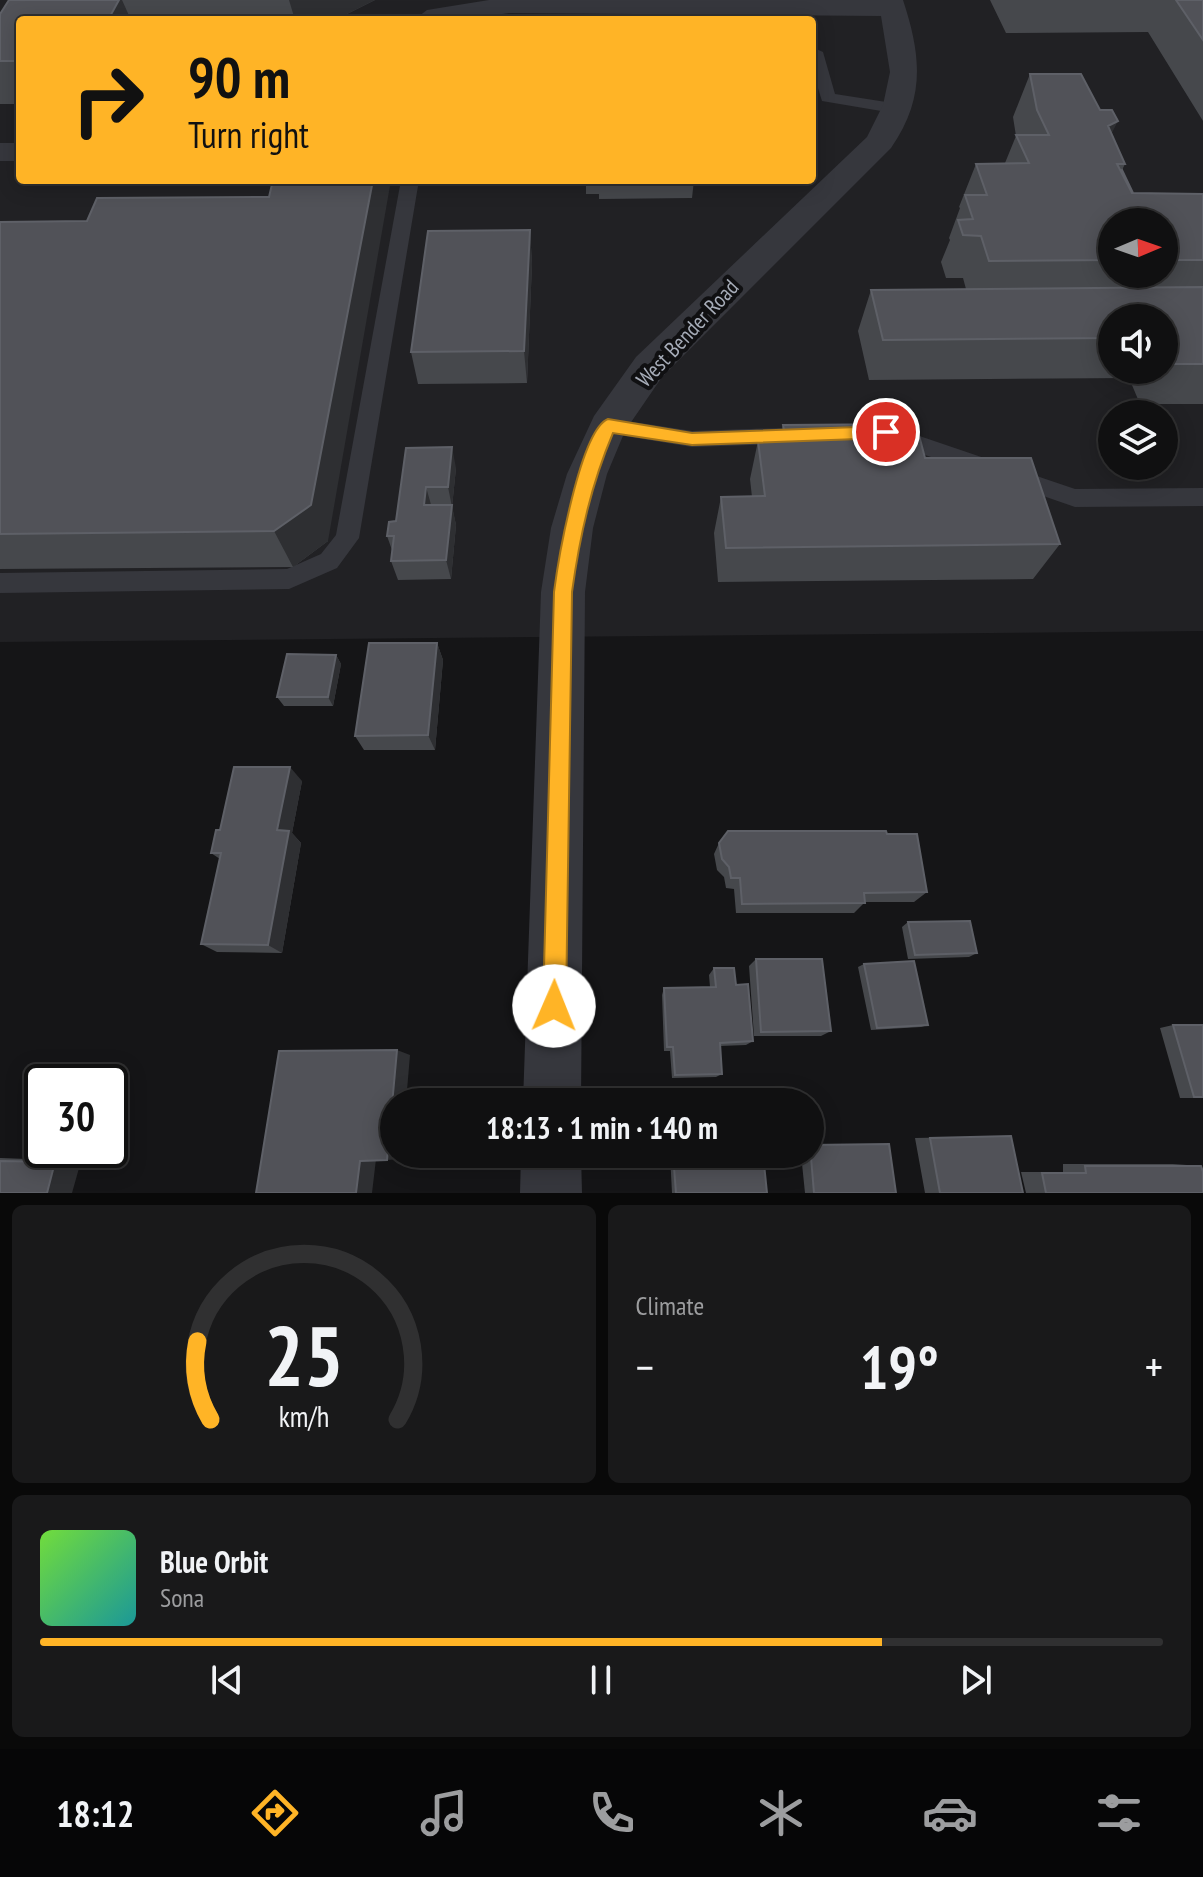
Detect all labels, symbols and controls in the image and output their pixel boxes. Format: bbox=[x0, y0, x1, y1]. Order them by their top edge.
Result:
text: 90 m bbox=[188, 41, 290, 113]
icon: right bbox=[56, 48, 160, 152]
text: Turn right bbox=[188, 111, 309, 158]
north arrow bbox=[1098, 208, 1178, 288]
map controls bbox=[1098, 208, 1178, 480]
street label: West Bender Road bbox=[630, 273, 744, 393]
button: sound bbox=[1098, 304, 1178, 384]
pin bbox=[852, 398, 920, 466]
button: layers bbox=[1098, 400, 1178, 480]
icon: arrive bbox=[864, 410, 908, 454]
position arrow bbox=[512, 964, 596, 1048]
speed limit sign: 30 bbox=[24, 1064, 128, 1168]
text: 18:13 · 1 min · 140 m bbox=[486, 1108, 718, 1147]
text: Climate bbox=[636, 1289, 704, 1322]
text: 25 bbox=[264, 1301, 344, 1409]
text: 19° bbox=[860, 1328, 939, 1406]
text: − bbox=[636, 1338, 654, 1395]
text: + bbox=[1145, 1338, 1163, 1395]
text: km/h bbox=[278, 1398, 329, 1435]
text: Blue Orbit bbox=[160, 1542, 268, 1581]
text: Sona bbox=[160, 1581, 204, 1614]
icon: previous bbox=[205, 1658, 249, 1702]
icon: pause bbox=[579, 1658, 623, 1702]
icon: next bbox=[954, 1658, 998, 1702]
icon: directions bbox=[247, 1785, 303, 1841]
icon: music bbox=[416, 1785, 472, 1841]
icon: phone bbox=[584, 1785, 640, 1841]
icon: climate bbox=[753, 1785, 809, 1841]
icon: car bbox=[922, 1785, 978, 1841]
icon: filters bbox=[1091, 1785, 1147, 1841]
text: 18:12 bbox=[56, 1790, 134, 1837]

